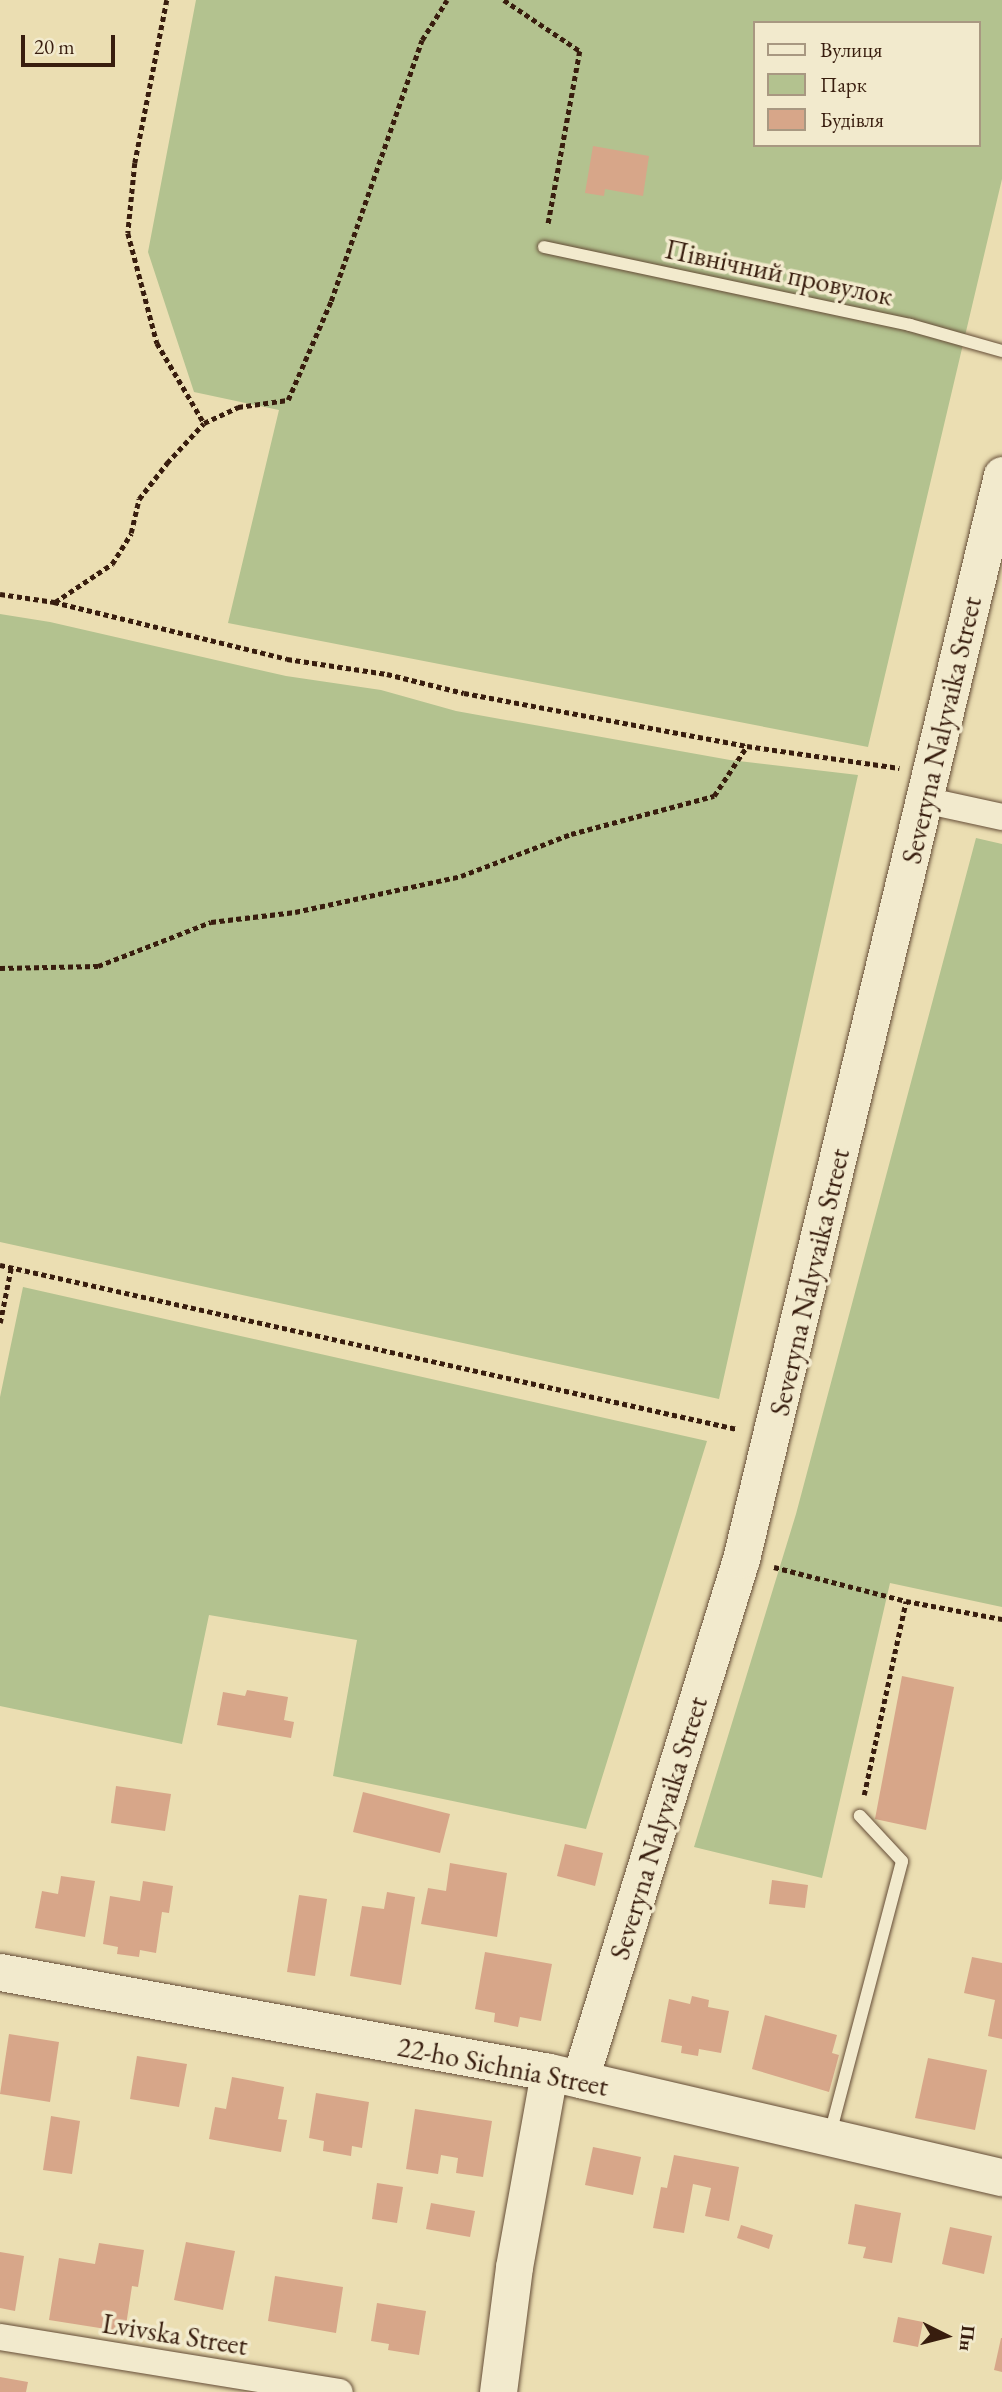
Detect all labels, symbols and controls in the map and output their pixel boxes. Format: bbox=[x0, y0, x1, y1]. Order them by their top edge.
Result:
scale bar bbox=[24, 21, 119, 65]
legend bbox=[754, 21, 981, 147]
text: 20 m bbox=[34, 33, 75, 60]
text: Вулиця bbox=[820, 36, 882, 63]
text: Парк bbox=[820, 71, 867, 98]
text: Будівля bbox=[820, 106, 884, 133]
street label: Північний провулок bbox=[662, 231, 896, 313]
street label: Severyna Nalyvaika Street bbox=[894, 593, 988, 867]
street label: Severyna Nalyvaika Street bbox=[762, 1145, 856, 1419]
street label: Severyna Nalyvaika Street bbox=[602, 1692, 714, 1964]
street label: 22-ho Sichnia Street bbox=[395, 2029, 611, 2103]
north arrow bbox=[911, 2301, 981, 2371]
street label: Lvivska Street bbox=[100, 2306, 250, 2362]
text: Пн bbox=[954, 2324, 981, 2352]

